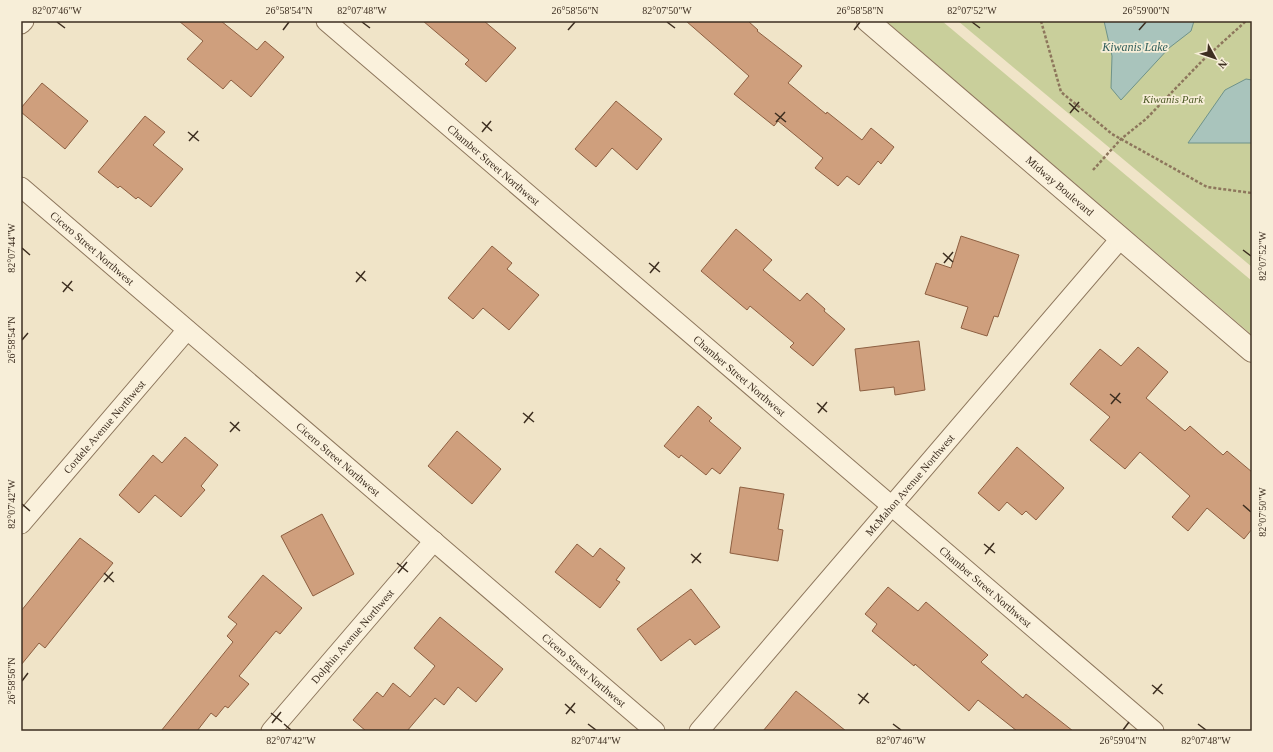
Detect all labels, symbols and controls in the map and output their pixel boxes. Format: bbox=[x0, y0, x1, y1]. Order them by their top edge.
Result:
text: 82°07'46"W bbox=[32, 5, 82, 16]
text: 26°58'54"N bbox=[265, 5, 313, 16]
text: 82°07'48"W bbox=[337, 5, 387, 16]
text: 26°58'56"N bbox=[551, 5, 599, 16]
text: 82°07'50"W bbox=[642, 5, 692, 16]
text: 26°58'58"N bbox=[836, 5, 884, 16]
text: 82°07'52"W bbox=[947, 5, 997, 16]
text: 26°59'00"N bbox=[1122, 5, 1170, 16]
north arrow bbox=[1195, 38, 1235, 78]
water label: Kiwanis Lake bbox=[1101, 40, 1169, 54]
text: N bbox=[1215, 58, 1230, 71]
park label: Kiwanis Park bbox=[1142, 93, 1204, 105]
street label: Chamber Street Northwest bbox=[445, 122, 542, 208]
street label: Midway Boulevard bbox=[1024, 154, 1097, 219]
street label: Cicero Street Northwest bbox=[48, 209, 137, 287]
text: 82°07'44"W bbox=[6, 223, 17, 273]
text: 82°07'52"W bbox=[1257, 231, 1268, 281]
text: 26°58'54"N bbox=[6, 316, 17, 364]
street label: Chamber Street Northwest bbox=[691, 333, 788, 419]
street label: Cordele Avenue Northwest bbox=[61, 378, 147, 476]
street label: Cicero Street Northwest bbox=[294, 420, 383, 498]
street label: McMahon Avenue Northwest bbox=[863, 432, 957, 538]
text: 82°07'42"W bbox=[6, 479, 17, 529]
text: 82°07'50"W bbox=[1257, 487, 1268, 537]
street label: Chamber Street Northwest bbox=[937, 544, 1034, 629]
street label: Dolphin Avenue Northwest bbox=[309, 587, 396, 686]
street label: Cicero Street Northwest bbox=[540, 631, 628, 709]
text: 26°58'56"N bbox=[6, 657, 17, 705]
text: 82°07'42"W bbox=[266, 735, 316, 746]
text: 82°07'44"W bbox=[571, 735, 621, 746]
text: 82°07'46"W bbox=[876, 735, 926, 746]
text: 26°59'04"N bbox=[1099, 735, 1147, 746]
text: 82°07'48"W bbox=[1181, 735, 1231, 746]

